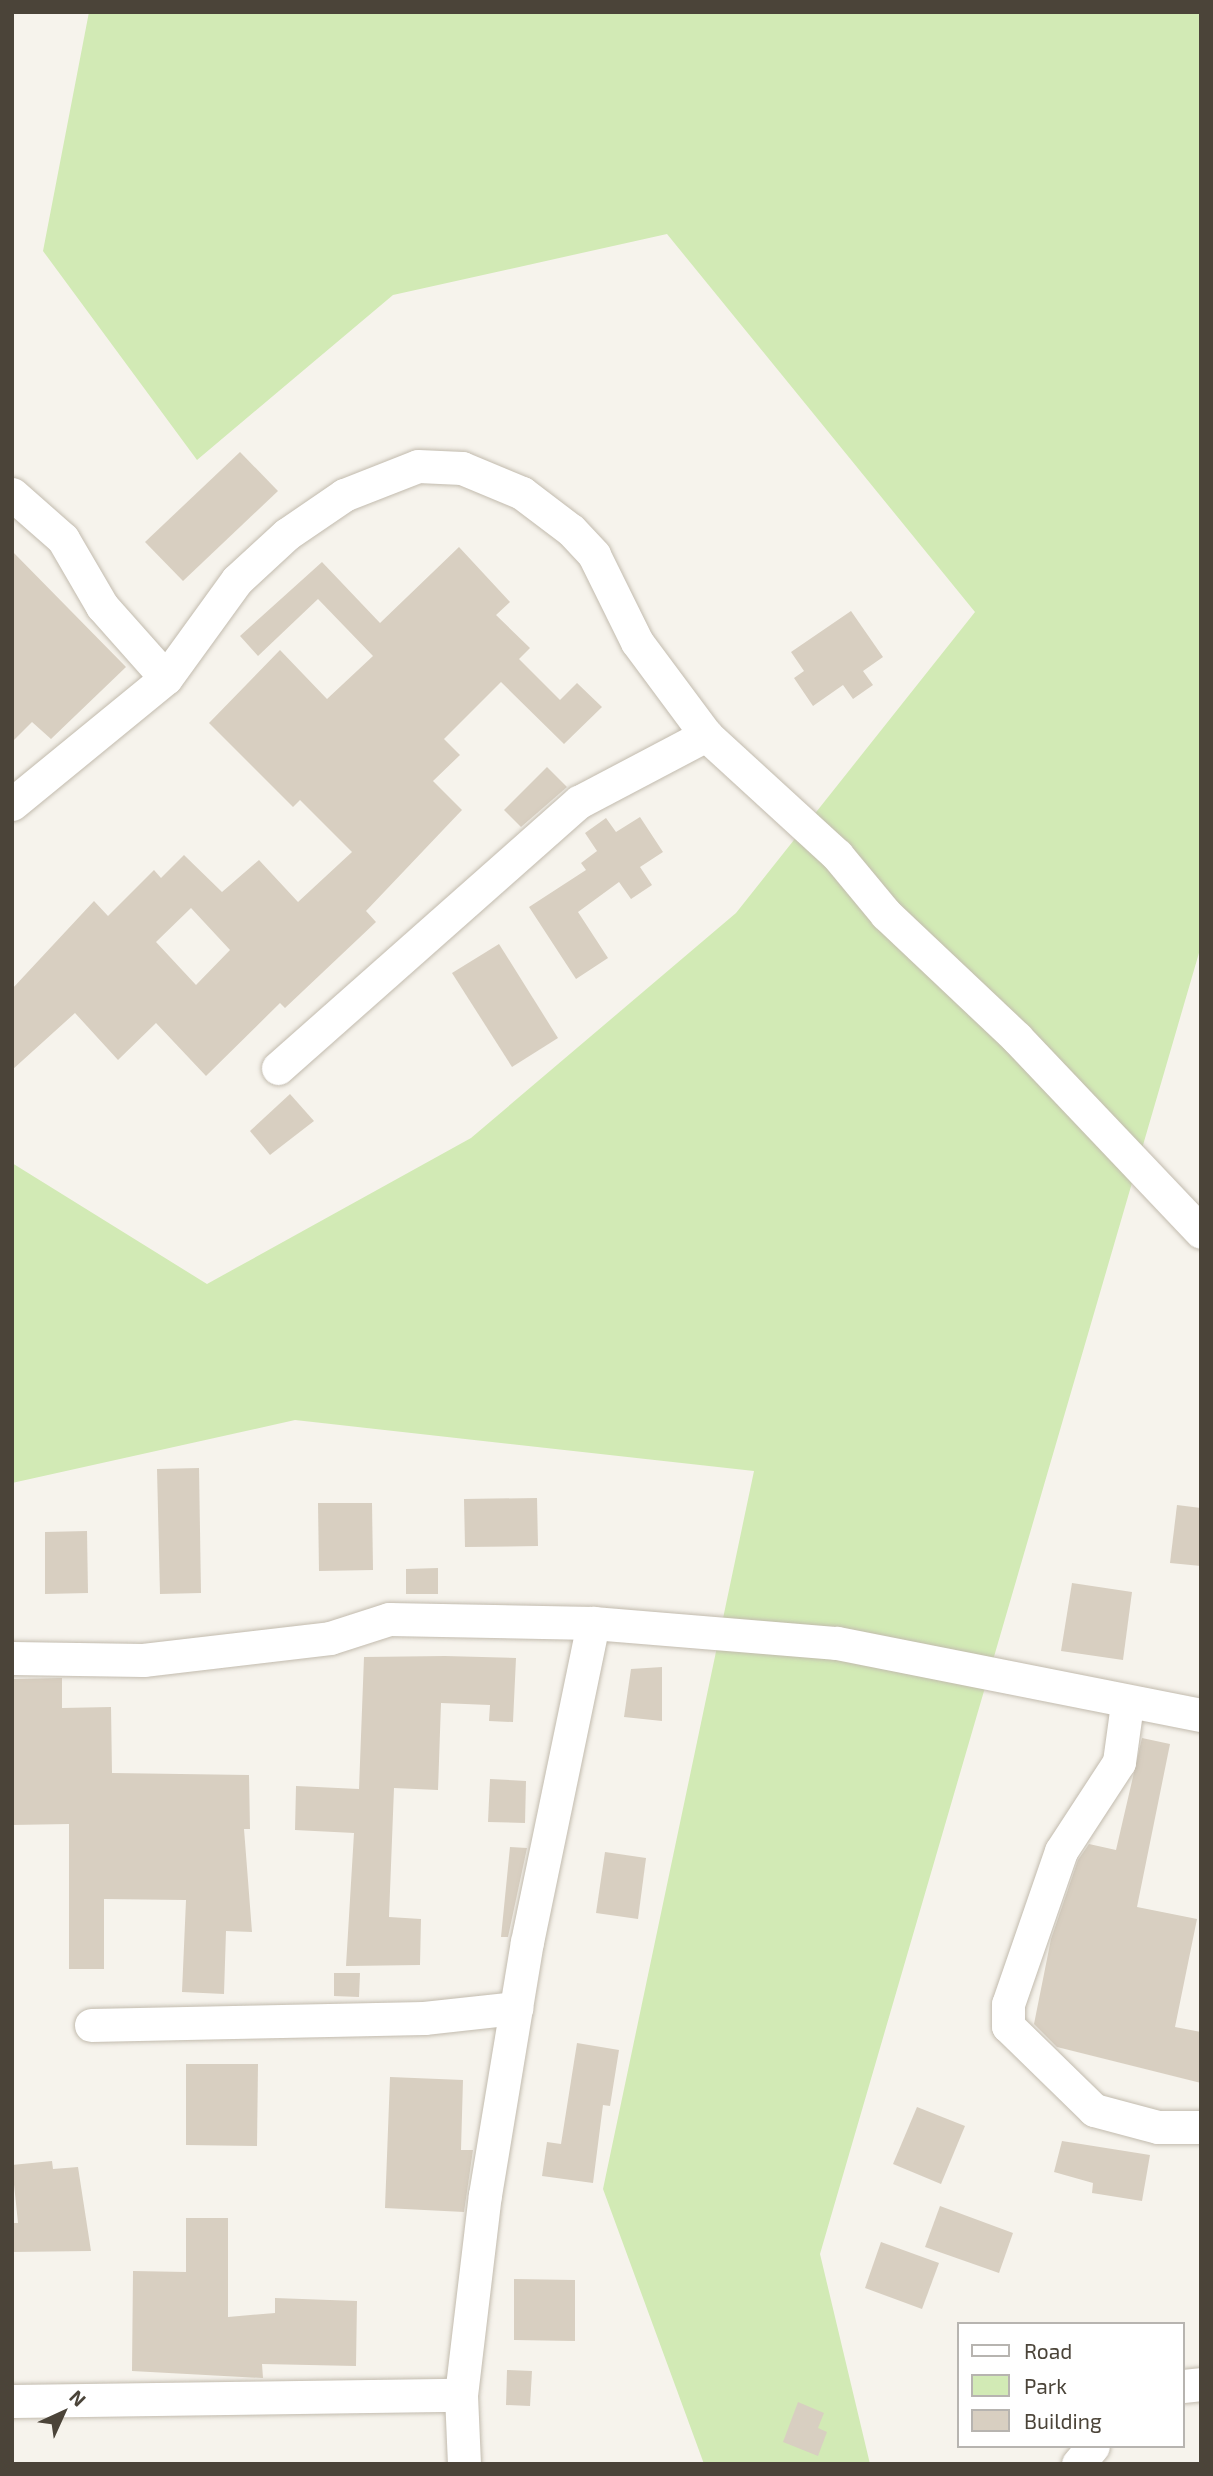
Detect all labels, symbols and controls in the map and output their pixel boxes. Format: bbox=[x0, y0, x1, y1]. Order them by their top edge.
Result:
legend bbox=[958, 2322, 1185, 2448]
text: Road bbox=[1024, 2338, 1072, 2363]
text: Park bbox=[1024, 2373, 1067, 2398]
north arrow bbox=[28, 2378, 98, 2448]
text: N bbox=[65, 2385, 91, 2411]
text: Building bbox=[1024, 2408, 1102, 2433]

